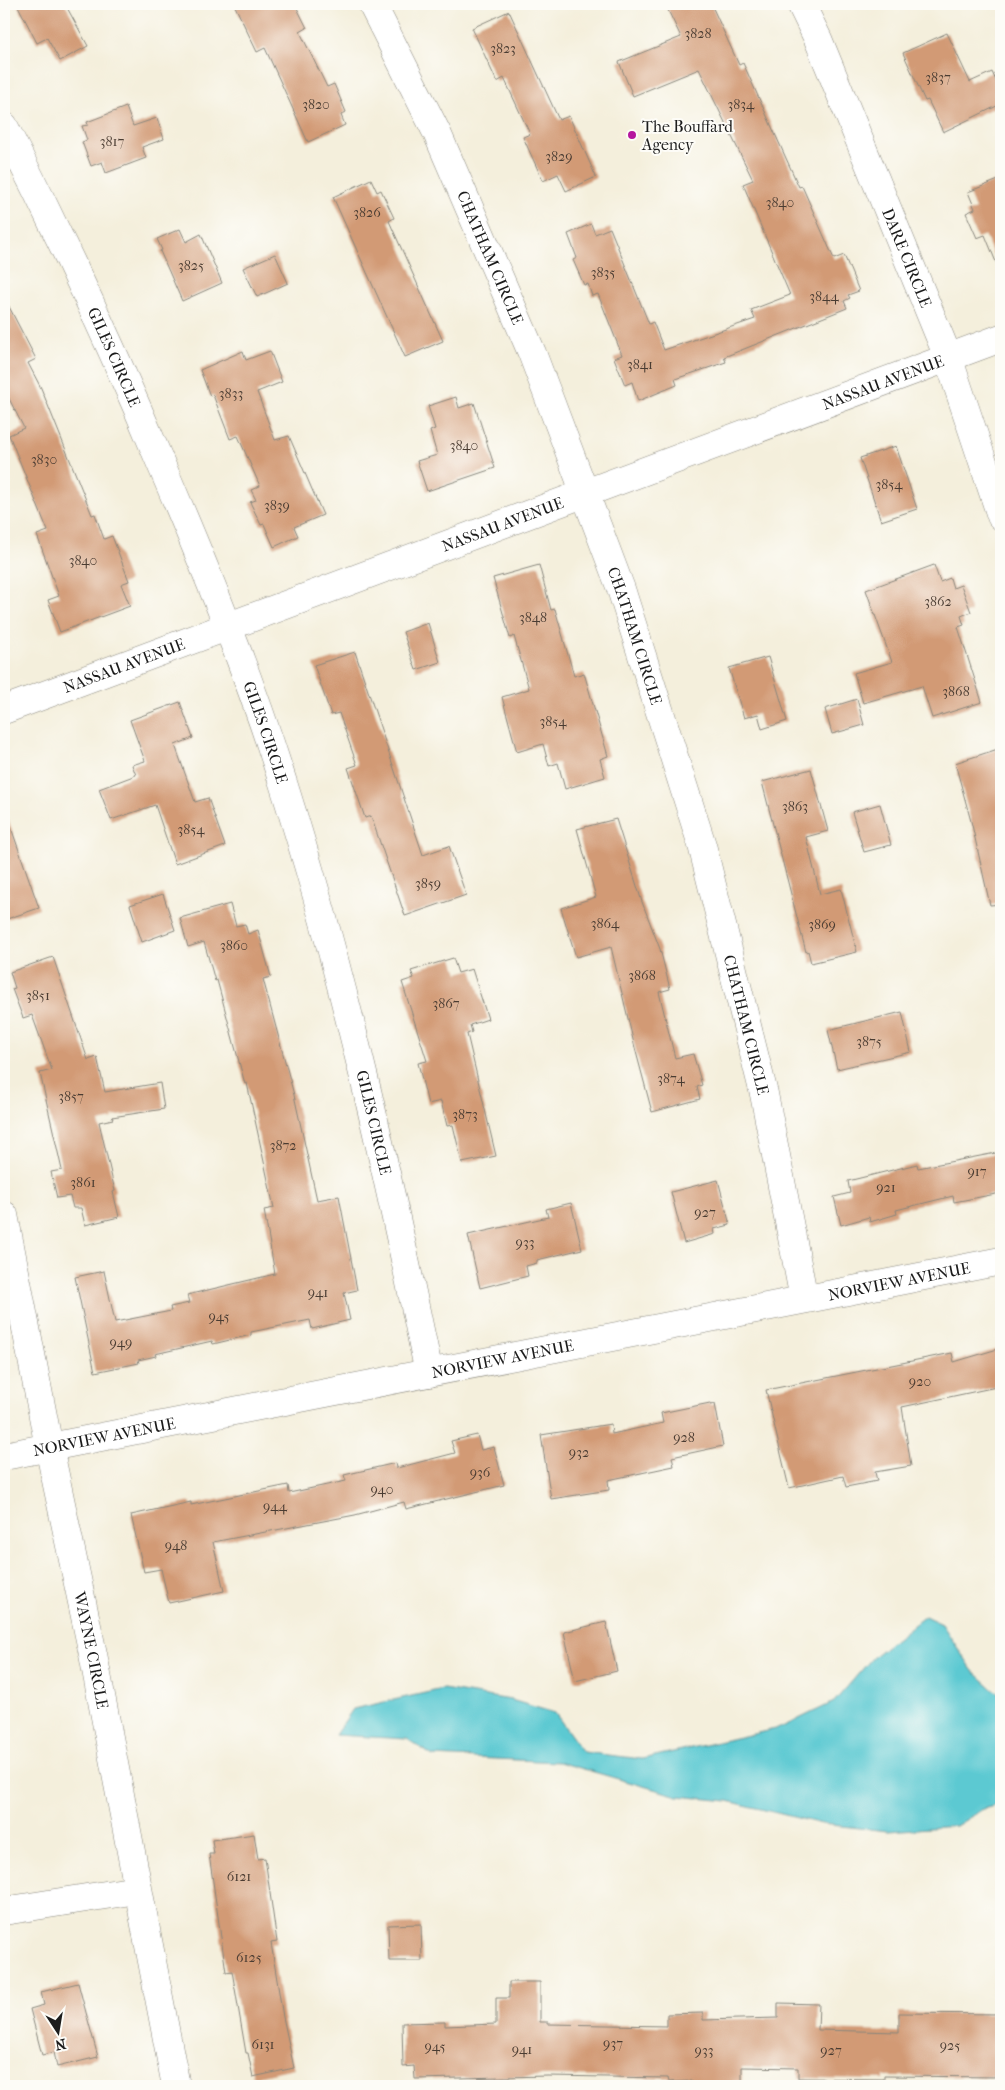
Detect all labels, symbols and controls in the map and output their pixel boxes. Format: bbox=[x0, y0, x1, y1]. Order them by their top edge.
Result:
house number: 3828 bbox=[684, 25, 712, 42]
house number: 3823 bbox=[490, 40, 516, 57]
house number: 3837 bbox=[925, 69, 951, 86]
house number: 3820 bbox=[302, 96, 330, 113]
house number: 3834 bbox=[728, 96, 755, 113]
place label: The Bouffard Agency bbox=[641, 117, 733, 154]
marker: The Bouffard Agency bbox=[626, 129, 638, 141]
house number: 3817 bbox=[100, 133, 125, 150]
house number: 3829 bbox=[545, 148, 573, 165]
street label: CHATHAM CIRCLE bbox=[454, 188, 528, 327]
house number: 3840 bbox=[766, 194, 794, 211]
house number: 3826 bbox=[353, 204, 381, 221]
street label: DARE CIRCLE bbox=[879, 205, 936, 310]
house number: 3825 bbox=[178, 257, 204, 274]
house number: 3835 bbox=[591, 264, 615, 281]
house number: 3844 bbox=[809, 288, 839, 305]
street label: GILES CIRCLE bbox=[84, 304, 145, 410]
street label: NASSAU AVENUE bbox=[819, 351, 947, 413]
house number: 3841 bbox=[627, 356, 653, 373]
house number: 3833 bbox=[219, 385, 243, 402]
house number: 3840 bbox=[450, 437, 478, 454]
house number: 3830 bbox=[31, 451, 57, 468]
house number: 3854 bbox=[875, 476, 903, 493]
street label: NASSAU AVENUE bbox=[439, 493, 566, 555]
house number: 3839 bbox=[264, 497, 290, 514]
house number: 3840 bbox=[69, 552, 97, 569]
street label: CHATHAM CIRCLE bbox=[604, 564, 666, 707]
house number: 3862 bbox=[924, 593, 952, 610]
house number: 3848 bbox=[519, 609, 547, 626]
street label: NASSAU AVENUE bbox=[60, 634, 188, 697]
street label: GILES CIRCLE bbox=[240, 679, 292, 786]
house number: 3868 bbox=[942, 683, 970, 700]
house number: 3854 bbox=[539, 713, 567, 730]
house number: 3863 bbox=[782, 798, 808, 815]
house number: 3854 bbox=[177, 821, 205, 838]
house number: 3859 bbox=[415, 875, 441, 892]
house number: 3864 bbox=[591, 915, 620, 932]
house number: 3869 bbox=[808, 916, 836, 933]
house number: 3860 bbox=[220, 937, 248, 954]
street label: CHATHAM CIRCLE bbox=[720, 953, 773, 1097]
house number: 3868 bbox=[628, 967, 656, 984]
house number: 3851 bbox=[26, 987, 50, 1004]
house number: 3867 bbox=[432, 995, 460, 1012]
house number: 3875 bbox=[856, 1033, 882, 1050]
street label: GILES CIRCLE bbox=[353, 1068, 396, 1177]
house number: 3874 bbox=[657, 1070, 685, 1087]
house number: 3857 bbox=[58, 1088, 84, 1105]
house number: 3873 bbox=[452, 1106, 478, 1123]
house number: 3872 bbox=[270, 1137, 296, 1154]
house number: 917 bbox=[967, 1163, 987, 1180]
house number: 3861 bbox=[70, 1174, 96, 1191]
house number: 921 bbox=[876, 1179, 896, 1196]
house number: 927 bbox=[694, 1204, 716, 1221]
house number: 933 bbox=[516, 1234, 534, 1251]
street label: NORVIEW AVENUE bbox=[826, 1258, 972, 1304]
house number: 941 bbox=[308, 1284, 328, 1301]
house number: 945 bbox=[208, 1308, 230, 1325]
house number: 949 bbox=[110, 1334, 132, 1351]
street label: NORVIEW AVENUE bbox=[430, 1335, 576, 1382]
house number: 920 bbox=[909, 1373, 931, 1390]
street label: NORVIEW AVENUE bbox=[31, 1413, 177, 1460]
house number: 928 bbox=[673, 1429, 695, 1446]
house number: 932 bbox=[569, 1444, 589, 1461]
house number: 936 bbox=[470, 1464, 491, 1481]
house number: 940 bbox=[370, 1481, 394, 1498]
house number: 944 bbox=[263, 1498, 288, 1515]
house number: 948 bbox=[165, 1537, 187, 1554]
street label: WAYNE CIRCLE bbox=[70, 1589, 113, 1711]
house number: 6121 bbox=[227, 1868, 251, 1885]
house number: 6125 bbox=[236, 1949, 262, 1966]
north arrow bbox=[32, 2008, 82, 2058]
text: N bbox=[53, 2035, 68, 2054]
house number: 937 bbox=[603, 2035, 623, 2052]
house number: 6131 bbox=[251, 2036, 275, 2053]
house number: 925 bbox=[940, 2037, 960, 2054]
house number: 945 bbox=[424, 2038, 446, 2055]
house number: 941 bbox=[512, 2041, 532, 2058]
house number: 933 bbox=[695, 2042, 713, 2059]
house number: 927 bbox=[820, 2042, 842, 2059]

